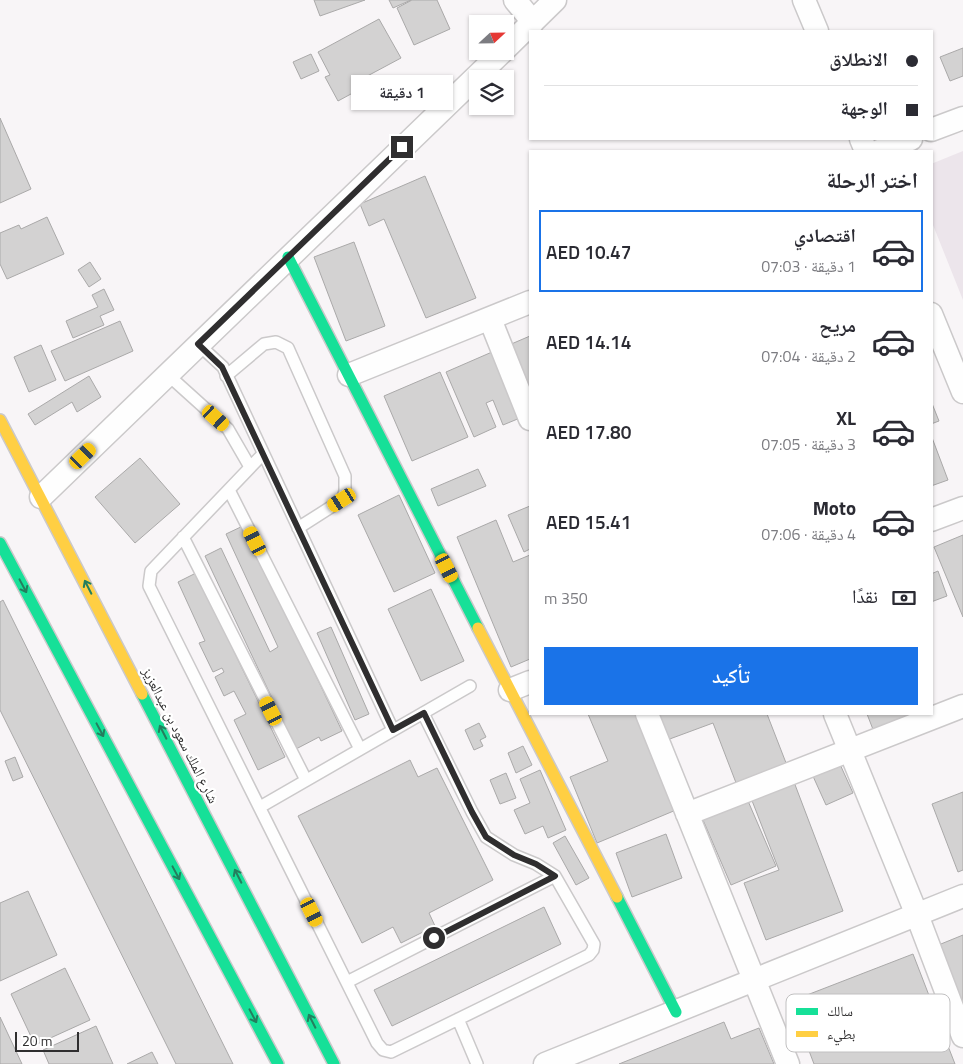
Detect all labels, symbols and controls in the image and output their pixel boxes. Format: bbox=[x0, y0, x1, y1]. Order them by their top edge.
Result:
north arrow bbox=[469, 15, 514, 60]
map controls bbox=[469, 15, 514, 115]
text: الانطلاق bbox=[829, 44, 888, 73]
button: layers bbox=[469, 70, 514, 115]
callout: 1 دقيقة bbox=[351, 74, 453, 110]
text: 1 دقيقة bbox=[379, 80, 425, 104]
text: الوجهة bbox=[840, 93, 888, 122]
route end bbox=[391, 136, 413, 158]
text: اختر الرحلة bbox=[826, 163, 918, 197]
text: اقتصادي bbox=[794, 220, 856, 249]
icon: car bbox=[871, 229, 916, 274]
text: AED 10.47 bbox=[546, 237, 631, 266]
text: 1 دقيقة · 07:03 bbox=[761, 254, 856, 278]
text: مريح bbox=[819, 310, 856, 339]
icon: car bbox=[871, 319, 916, 364]
text: AED 14.14 bbox=[546, 327, 631, 356]
text: 2 دقيقة · 07:04 bbox=[761, 344, 856, 368]
car bbox=[199, 402, 232, 434]
text: XL bbox=[836, 403, 856, 432]
icon: car bbox=[871, 409, 916, 454]
text: AED 17.80 bbox=[546, 417, 631, 446]
text: 3 دقيقة · 07:05 bbox=[761, 432, 856, 456]
car bbox=[66, 440, 99, 472]
car bbox=[325, 486, 358, 514]
text: Moto bbox=[813, 493, 856, 522]
icon: car bbox=[871, 499, 916, 544]
text: AED 15.41 bbox=[546, 507, 631, 536]
text: 4 دقيقة · 07:06 bbox=[761, 522, 856, 546]
car bbox=[241, 524, 268, 558]
car bbox=[433, 551, 460, 585]
one-way arrow bbox=[18, 579, 28, 594]
one-way arrow bbox=[83, 580, 93, 595]
text: نقدًا bbox=[852, 581, 878, 610]
icon: cash bbox=[890, 584, 918, 612]
text: 350 m bbox=[544, 586, 588, 610]
button: تأكيد bbox=[544, 647, 918, 705]
street label: شارع الملك سعود بن عبدالعزيز bbox=[137, 662, 224, 807]
car bbox=[257, 694, 284, 728]
one-way arrow bbox=[95, 722, 105, 736]
one-way arrow bbox=[158, 725, 167, 740]
one-way arrow bbox=[172, 865, 181, 880]
one-way arrow bbox=[233, 869, 242, 884]
car bbox=[298, 895, 325, 929]
route start bbox=[423, 927, 445, 949]
legend bbox=[786, 994, 950, 1052]
text: سالك bbox=[827, 1000, 853, 1021]
one-way arrow bbox=[249, 1008, 258, 1023]
one-way arrow bbox=[307, 1013, 317, 1028]
text: بطيء bbox=[827, 1023, 856, 1046]
scale bar bbox=[15, 1029, 79, 1052]
text: 20 m bbox=[22, 1030, 52, 1051]

